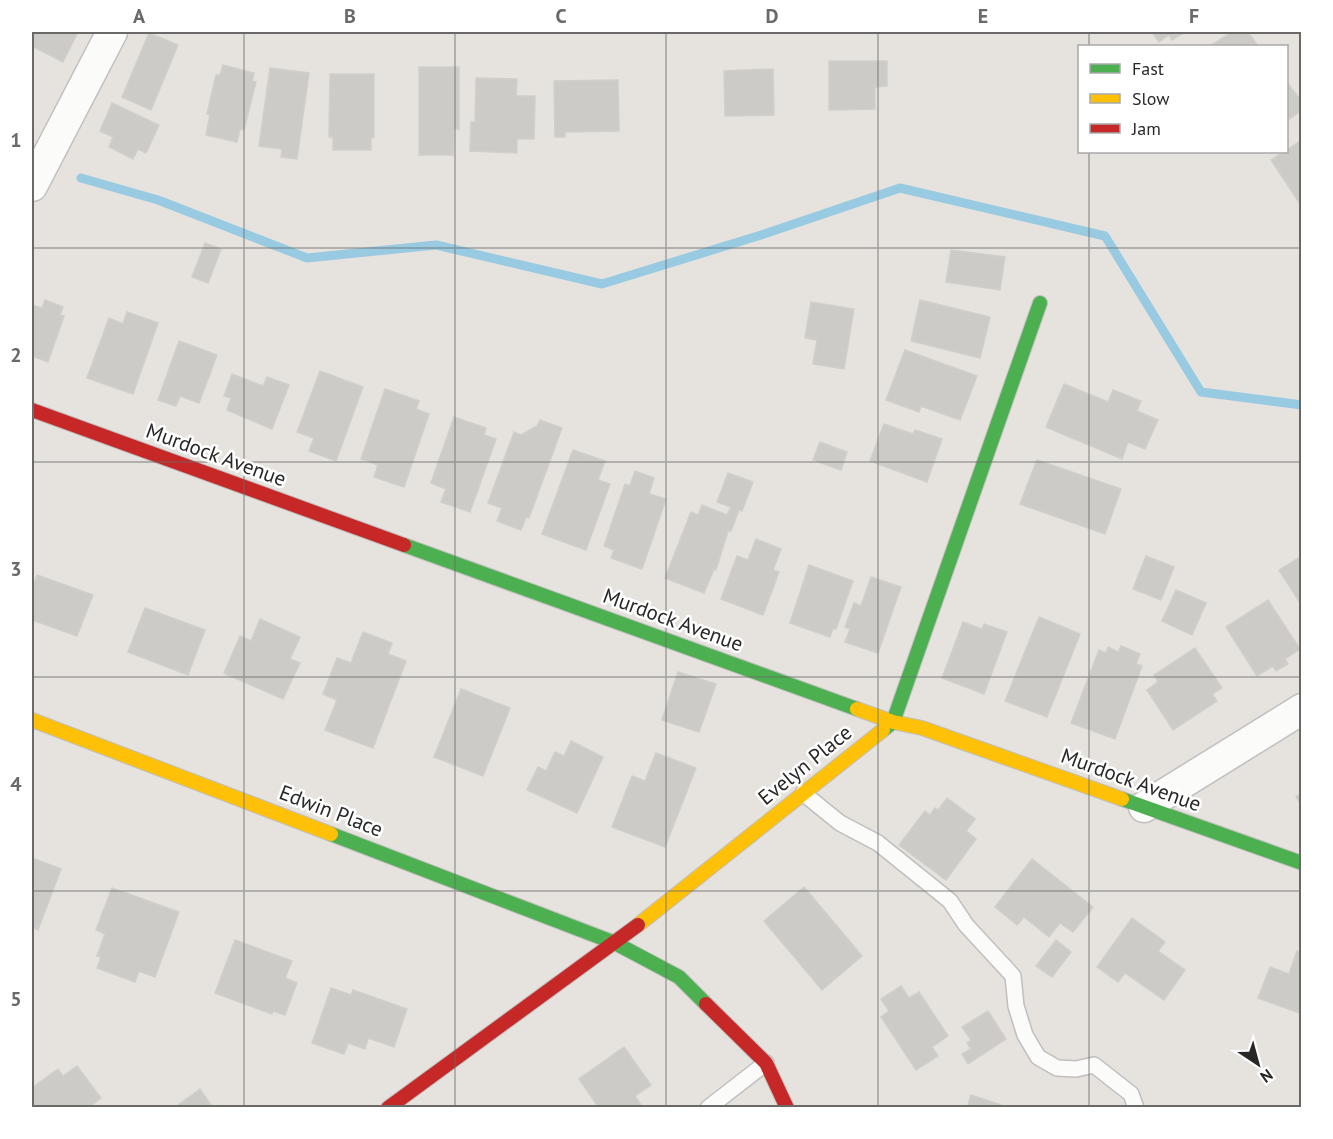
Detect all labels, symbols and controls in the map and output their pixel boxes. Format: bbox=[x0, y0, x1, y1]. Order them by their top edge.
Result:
text: A bbox=[133, 3, 146, 29]
text: B bbox=[344, 3, 356, 29]
text: C bbox=[555, 3, 567, 29]
text: D bbox=[766, 3, 779, 29]
text: E bbox=[978, 3, 988, 29]
text: F bbox=[1189, 3, 1199, 29]
legend bbox=[1078, 45, 1288, 153]
text: Fast bbox=[1132, 57, 1164, 80]
text: Slow bbox=[1132, 87, 1170, 110]
text: Jam bbox=[1131, 117, 1161, 140]
text: 1 bbox=[10, 127, 22, 153]
text: 2 bbox=[10, 342, 22, 368]
street label: Murdock Avenue bbox=[142, 417, 290, 492]
text: 3 bbox=[10, 556, 22, 582]
street label: Murdock Avenue bbox=[599, 582, 747, 657]
street label: Evelyn Place bbox=[752, 719, 857, 811]
street label: Murdock Avenue bbox=[1057, 742, 1205, 817]
text: 4 bbox=[10, 771, 22, 797]
street label: Edwin Place bbox=[276, 778, 387, 843]
text: 5 bbox=[10, 986, 22, 1012]
north arrow bbox=[1228, 1034, 1288, 1094]
text: N bbox=[1257, 1065, 1277, 1087]

